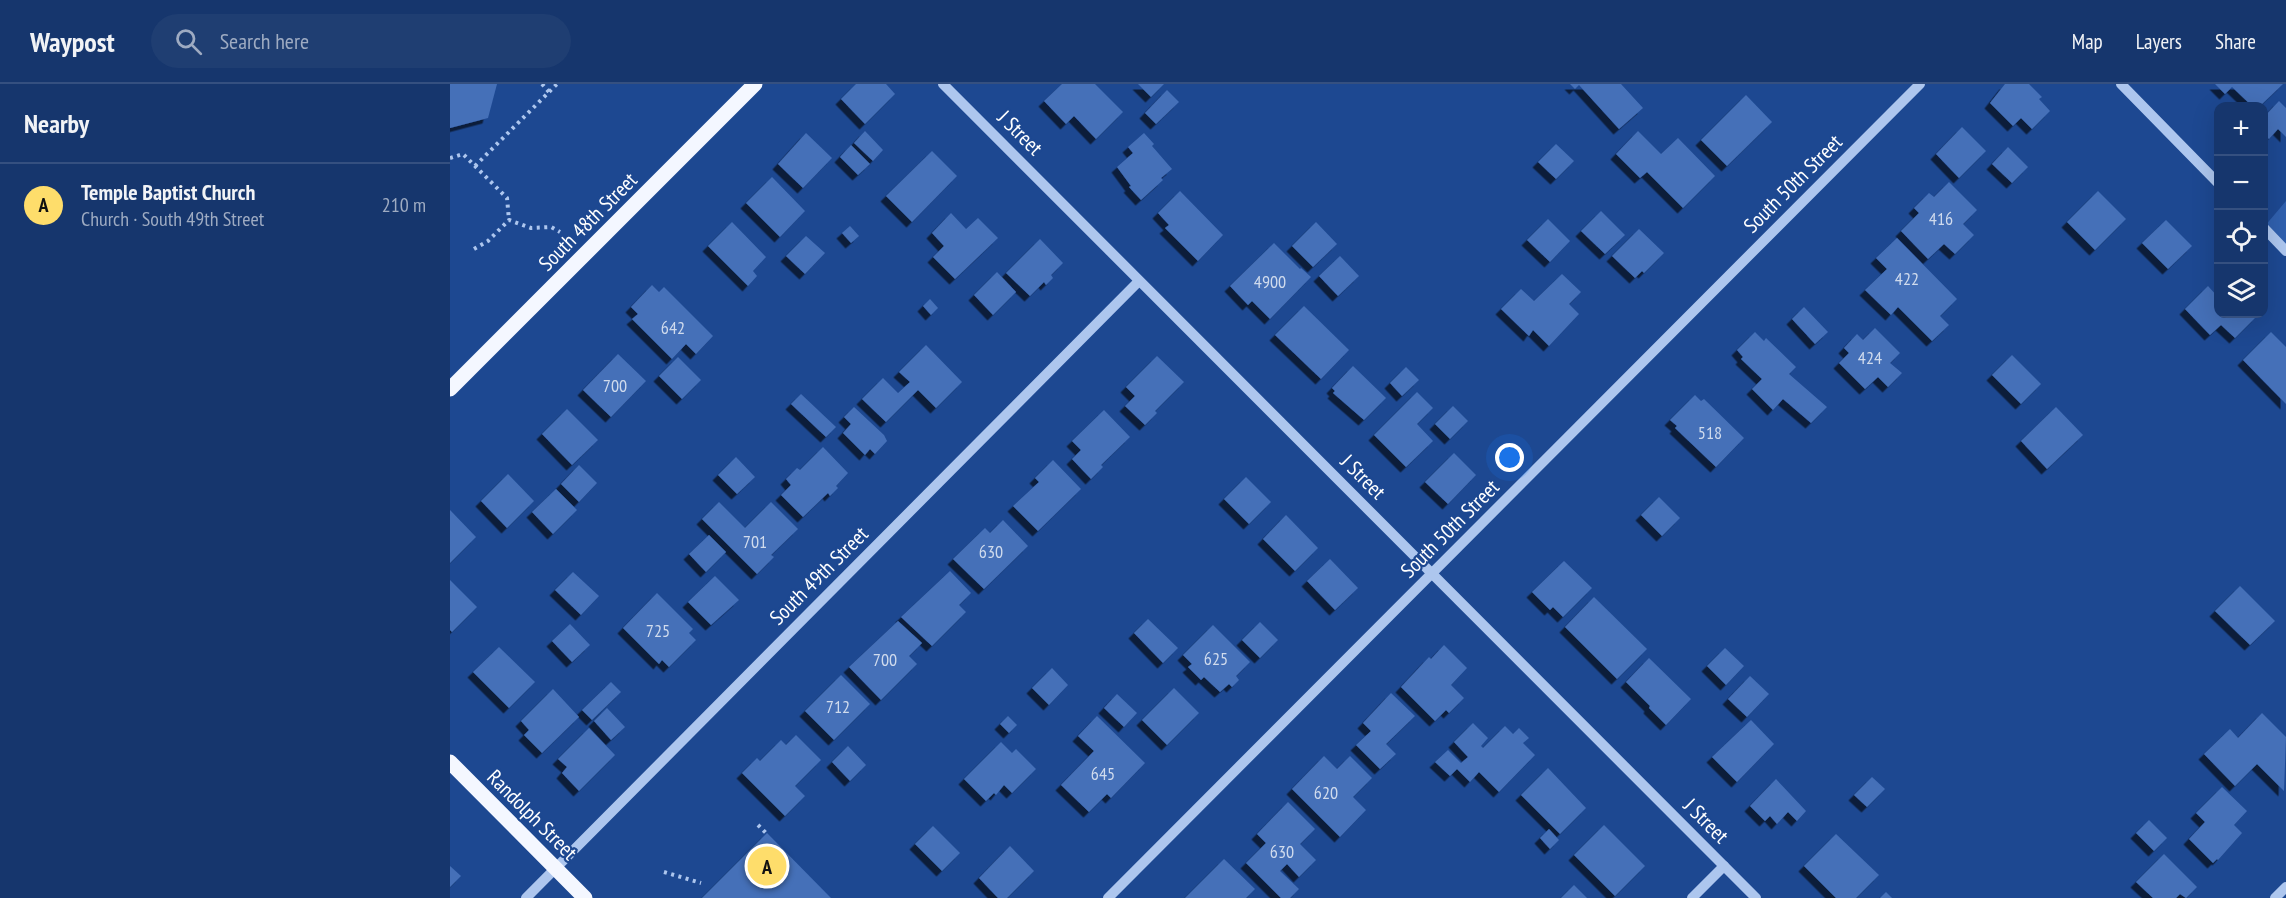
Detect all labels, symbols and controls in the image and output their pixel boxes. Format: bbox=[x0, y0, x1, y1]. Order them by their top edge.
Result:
search box bbox=[151, 14, 571, 68]
text: Waypost bbox=[30, 23, 115, 60]
icon: search bbox=[172, 25, 205, 58]
text: Search here bbox=[220, 27, 309, 55]
text: Map bbox=[2072, 28, 2103, 55]
text: Layers bbox=[2136, 28, 2182, 55]
text: Share bbox=[2215, 28, 2256, 55]
map controls bbox=[2214, 102, 2268, 318]
button: + bbox=[2214, 102, 2268, 156]
street label: J Street bbox=[991, 104, 1049, 161]
text: Nearby bbox=[24, 107, 89, 140]
street label: South 50th Street bbox=[1738, 129, 1848, 239]
button: − bbox=[2214, 156, 2268, 210]
street label: South 48th Street bbox=[533, 167, 643, 277]
text: Temple Baptist Church bbox=[81, 178, 255, 206]
text: A bbox=[38, 192, 49, 218]
text: 210 m bbox=[382, 192, 426, 218]
text: Church · South 49th Street bbox=[81, 206, 264, 232]
house number: 416 bbox=[1929, 207, 1953, 230]
button: locate bbox=[2214, 210, 2268, 264]
button: layers bbox=[2214, 264, 2268, 318]
house number: 422 bbox=[1895, 267, 1919, 290]
house number: 4900 bbox=[1254, 270, 1286, 293]
house number: 642 bbox=[661, 316, 685, 339]
house number: 424 bbox=[1858, 346, 1882, 369]
house number: 700 bbox=[603, 374, 627, 397]
house number: 518 bbox=[1698, 421, 1722, 444]
your location bbox=[1495, 443, 1524, 472]
street label: J Street bbox=[1334, 448, 1392, 505]
street label: South 50th Street bbox=[1395, 474, 1505, 584]
street label: South 49th Street bbox=[764, 521, 874, 631]
house number: 701 bbox=[743, 530, 767, 553]
house number: 630 bbox=[979, 540, 1003, 563]
house number: 725 bbox=[646, 619, 670, 642]
house number: 625 bbox=[1204, 647, 1228, 670]
house number: 700 bbox=[873, 648, 897, 671]
house number: 712 bbox=[826, 695, 850, 718]
house number: 645 bbox=[1091, 762, 1115, 785]
street label: Randolph Street bbox=[481, 764, 583, 866]
house number: 620 bbox=[1314, 781, 1338, 804]
street label: J Street bbox=[1677, 792, 1735, 849]
house number: 630 bbox=[1270, 840, 1294, 863]
pin: A bbox=[748, 844, 786, 888]

